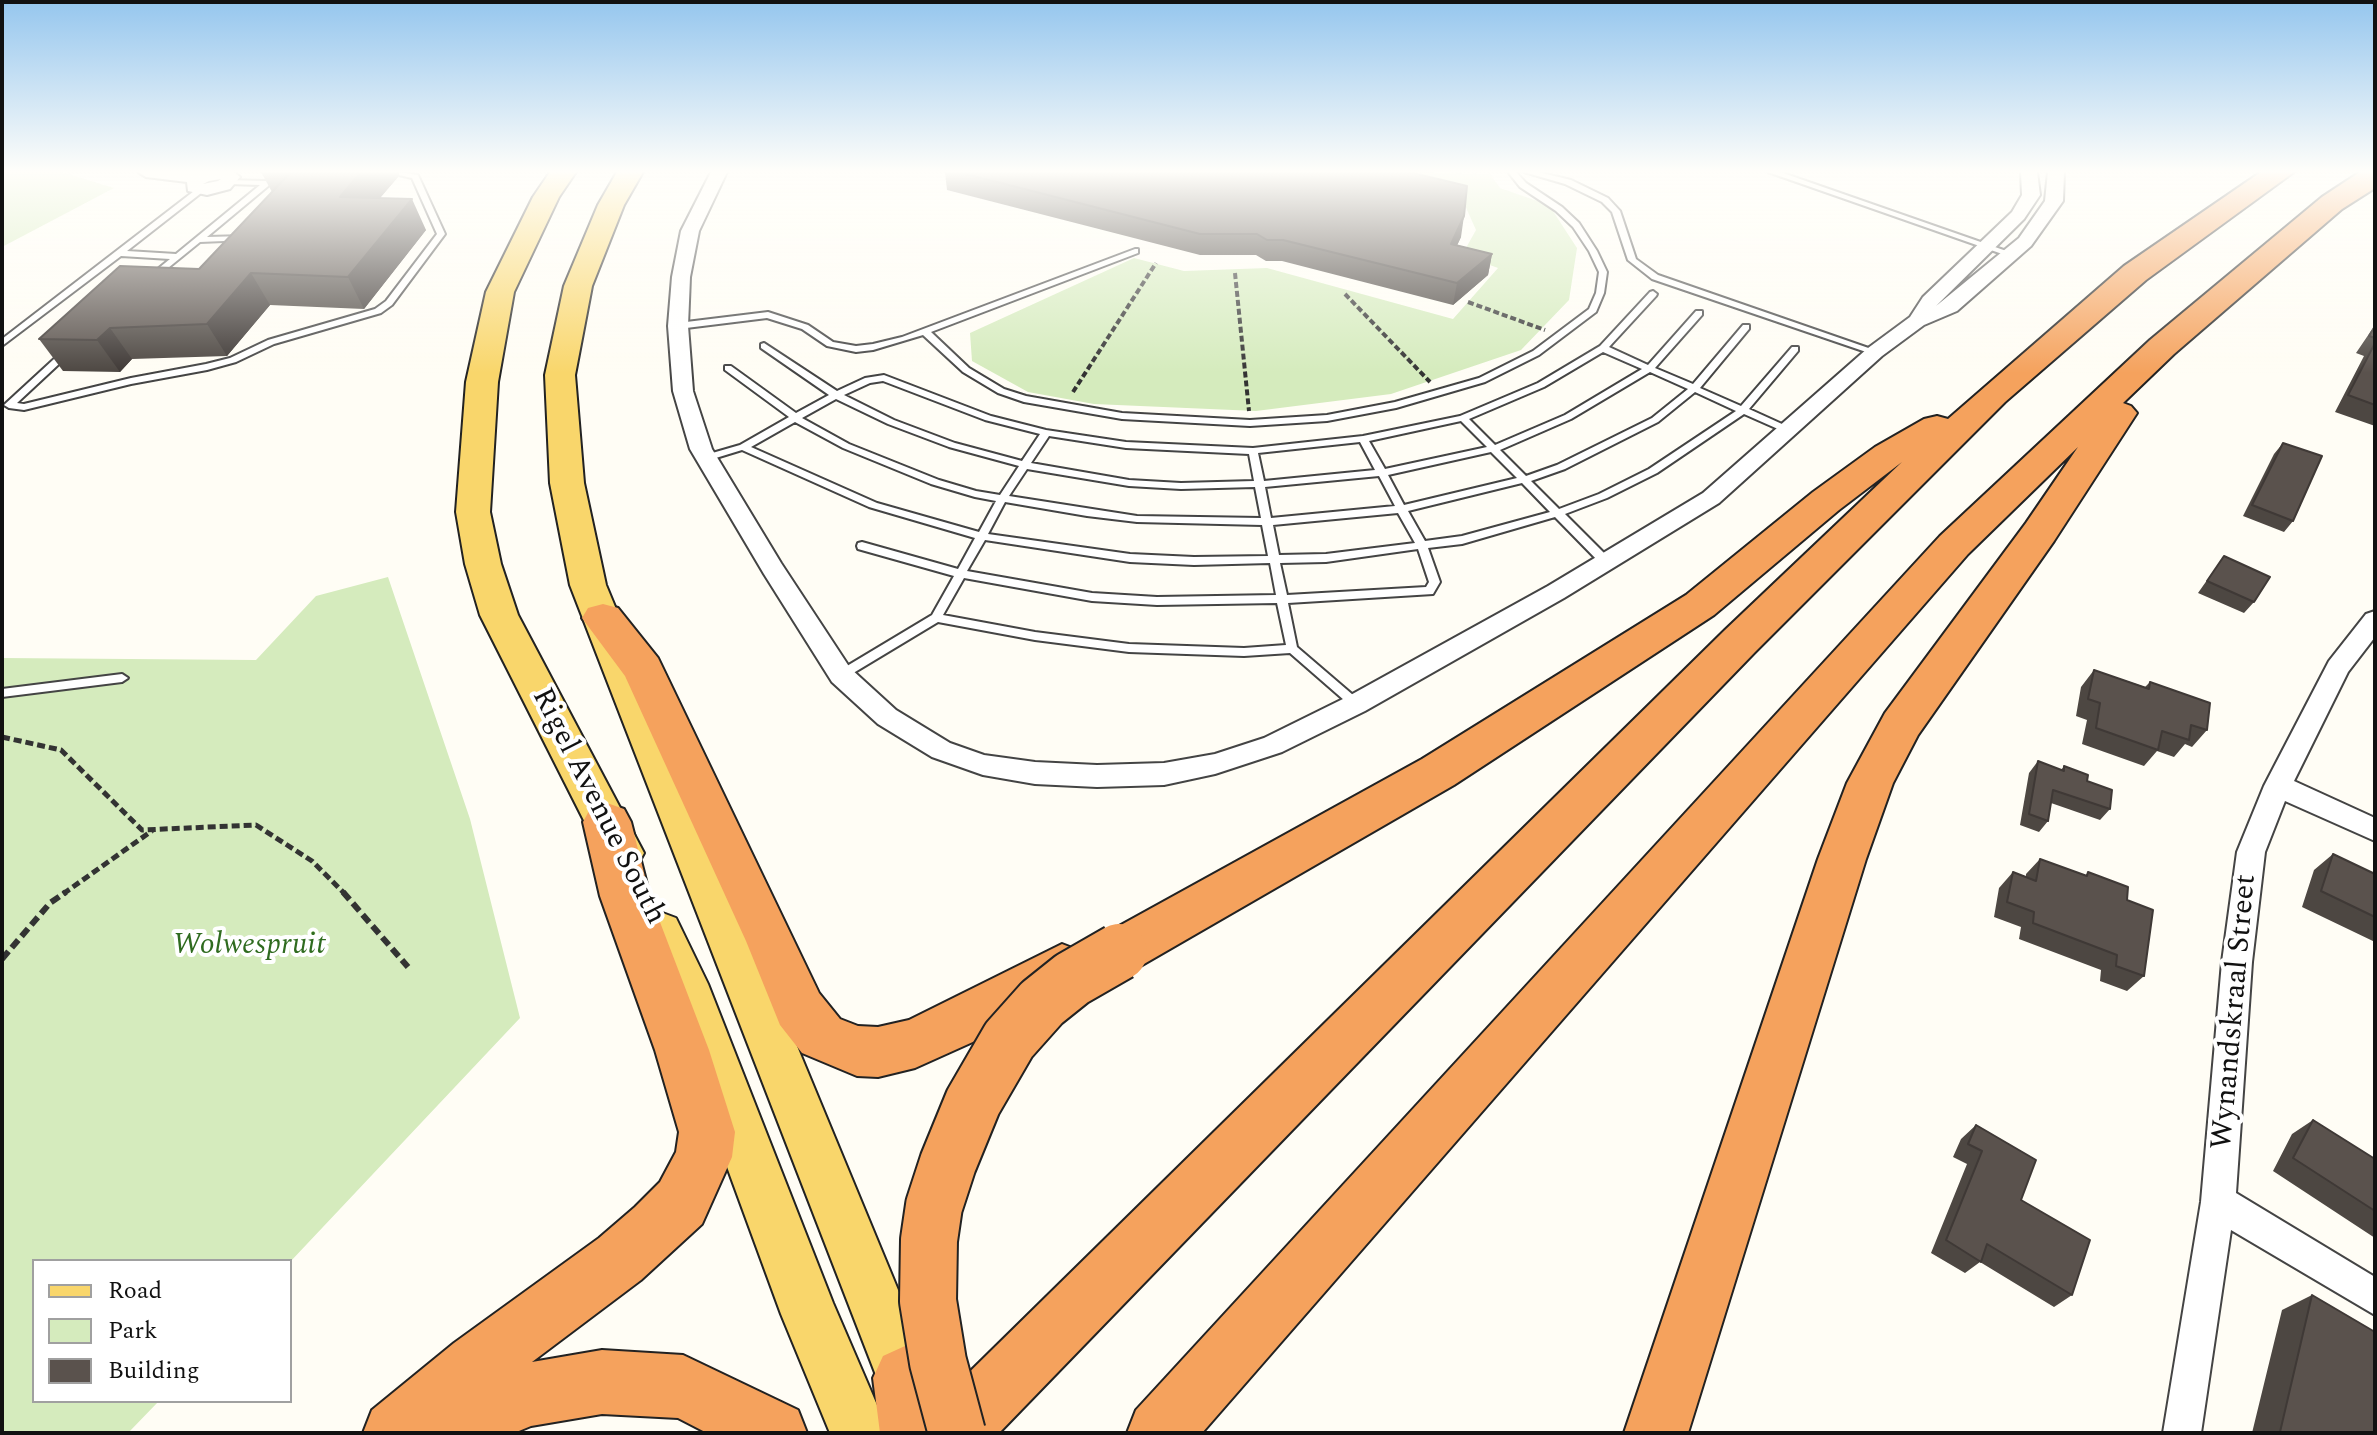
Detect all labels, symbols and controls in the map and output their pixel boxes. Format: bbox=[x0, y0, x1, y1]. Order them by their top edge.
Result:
street label: Rigel Avenue South bbox=[522, 683, 672, 931]
street label: Wynandskraal Street bbox=[2206, 873, 2266, 1151]
park label: Wolwespruit bbox=[173, 929, 325, 965]
legend bbox=[32, 1259, 292, 1403]
text: Road bbox=[108, 1273, 162, 1309]
text: Park bbox=[108, 1313, 158, 1349]
text: Building bbox=[108, 1353, 200, 1389]

